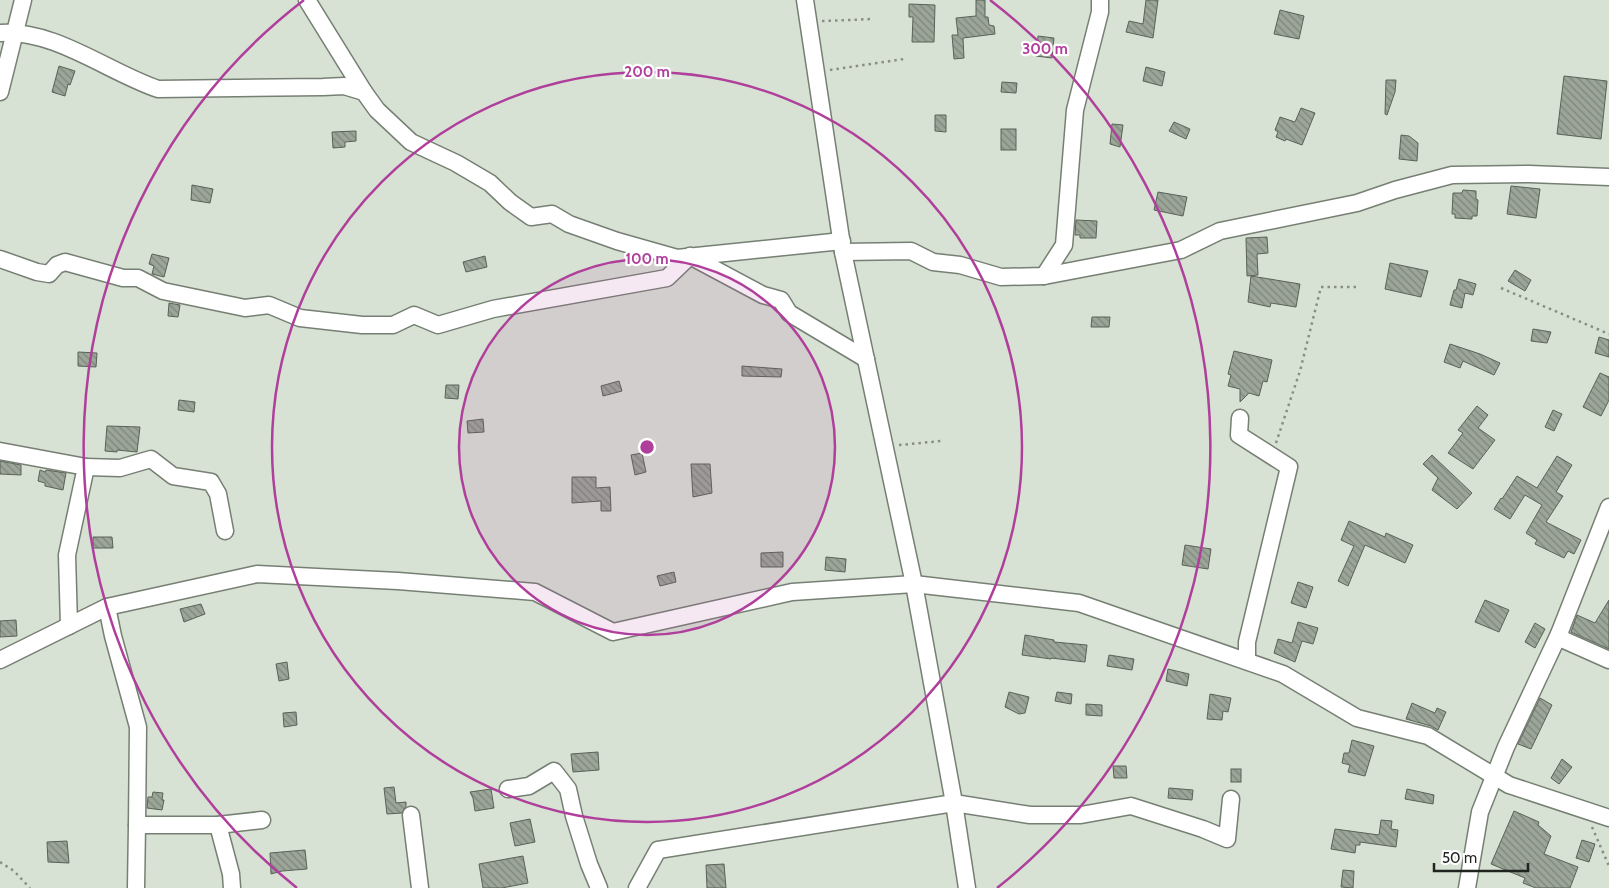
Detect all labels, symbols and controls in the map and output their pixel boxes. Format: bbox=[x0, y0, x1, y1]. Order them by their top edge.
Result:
text: 300 m bbox=[1022, 40, 1068, 58]
text: 200 m bbox=[624, 63, 670, 81]
text: 100 m bbox=[625, 250, 669, 268]
centre of rings bbox=[638, 438, 656, 456]
scale bar bbox=[1434, 840, 1528, 872]
text: 50 m bbox=[1442, 849, 1477, 867]

